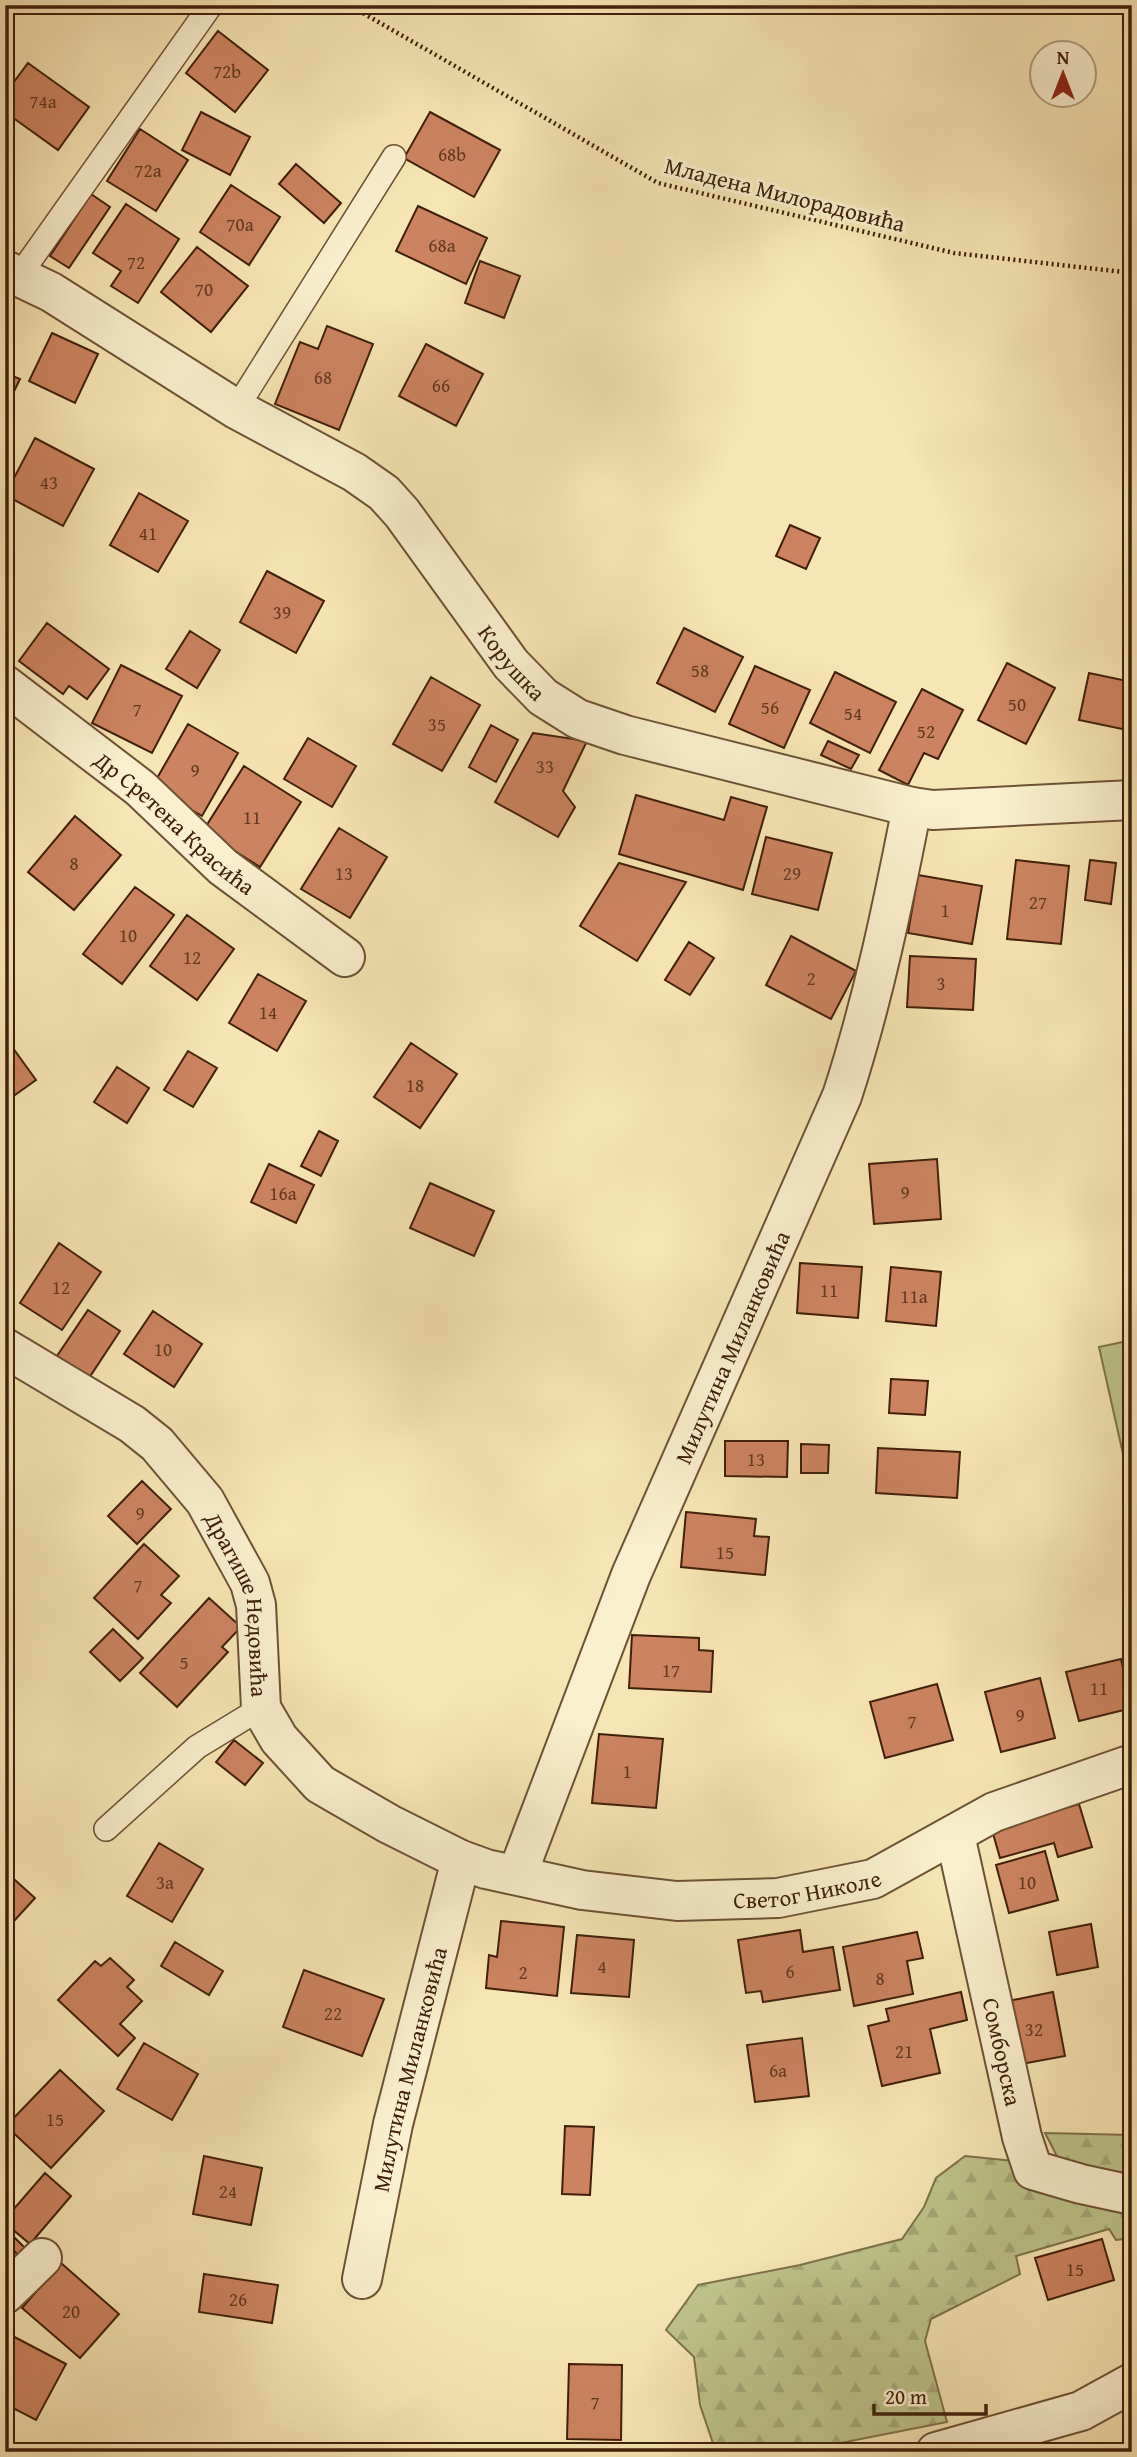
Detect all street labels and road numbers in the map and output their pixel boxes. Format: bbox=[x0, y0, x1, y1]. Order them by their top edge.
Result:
street label: Младена Милорадовића bbox=[661, 148, 909, 240]
street label: Корушка bbox=[471, 617, 554, 708]
street label: Др Сретена Красића bbox=[87, 742, 262, 902]
street label: Милутина Миланковића bbox=[666, 1225, 797, 1469]
street label: Драгише Недовића bbox=[197, 1505, 277, 1698]
street label: Светог Николе bbox=[733, 1861, 887, 1916]
street label: Милутина Миланковића bbox=[363, 1943, 455, 2195]
street label: Сомборска bbox=[975, 1995, 1031, 2109]

